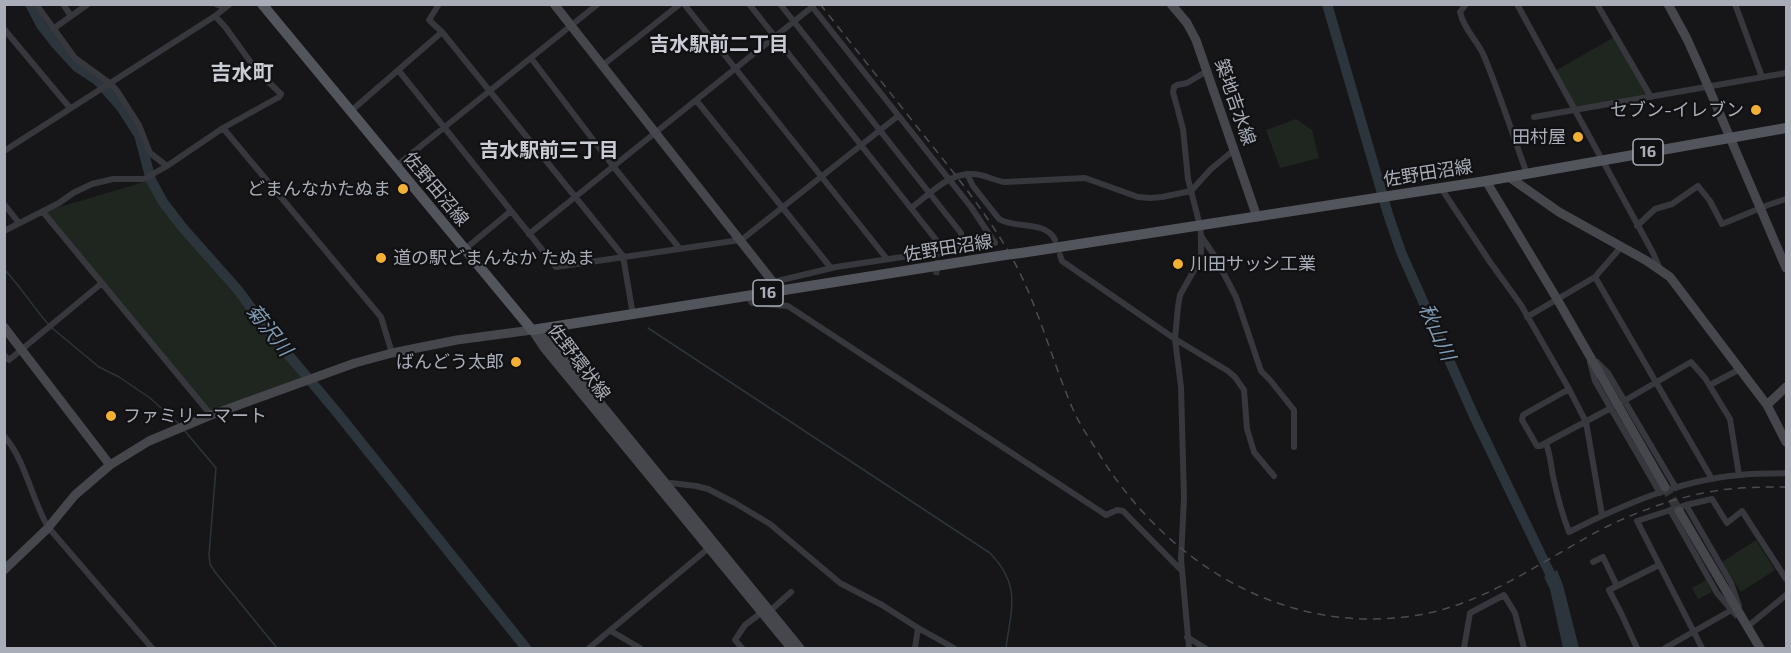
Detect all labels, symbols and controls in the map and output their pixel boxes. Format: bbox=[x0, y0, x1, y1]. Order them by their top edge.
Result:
district label: 吉水駅前二丁目 bbox=[649, 32, 789, 56]
street label: 築地吉水線 bbox=[1210, 56, 1260, 148]
district label: 吉水町 bbox=[211, 60, 273, 86]
place label: セブン-イレブン bbox=[1610, 99, 1744, 121]
marker: セブン-イレブン bbox=[1749, 103, 1763, 117]
place label: 田村屋 bbox=[1512, 126, 1566, 148]
marker: 田村屋 bbox=[1571, 130, 1585, 144]
district label: 吉水駅前三丁目 bbox=[479, 138, 619, 162]
road number: 16 bbox=[1633, 139, 1663, 165]
street label: 佐野田沼線 bbox=[399, 148, 473, 230]
street label: 佐野田沼線 bbox=[1382, 155, 1474, 191]
place label: どまんなかたぬま bbox=[247, 178, 391, 200]
marker: どまんなかたぬま bbox=[396, 182, 410, 196]
street label: 佐野田沼線 bbox=[902, 230, 994, 266]
place label: 道の駅どまんなか たぬま bbox=[393, 247, 595, 269]
marker: 道の駅どまんなか たぬま bbox=[374, 251, 388, 265]
place label: 川田サッシ工業 bbox=[1190, 253, 1316, 275]
marker: 川田サッシ工業 bbox=[1171, 257, 1185, 271]
road number: 16 bbox=[753, 280, 783, 306]
water label: 菊沢川 bbox=[241, 299, 297, 361]
water label: 秋山川 bbox=[1414, 300, 1460, 364]
street label: 佐野環状線 bbox=[543, 320, 615, 404]
place label: ばんどう太郎 bbox=[396, 351, 504, 373]
marker: ばんどう太郎 bbox=[509, 355, 523, 369]
place label: ファミリーマート bbox=[123, 405, 267, 427]
marker: ファミリーマート bbox=[104, 409, 118, 423]

